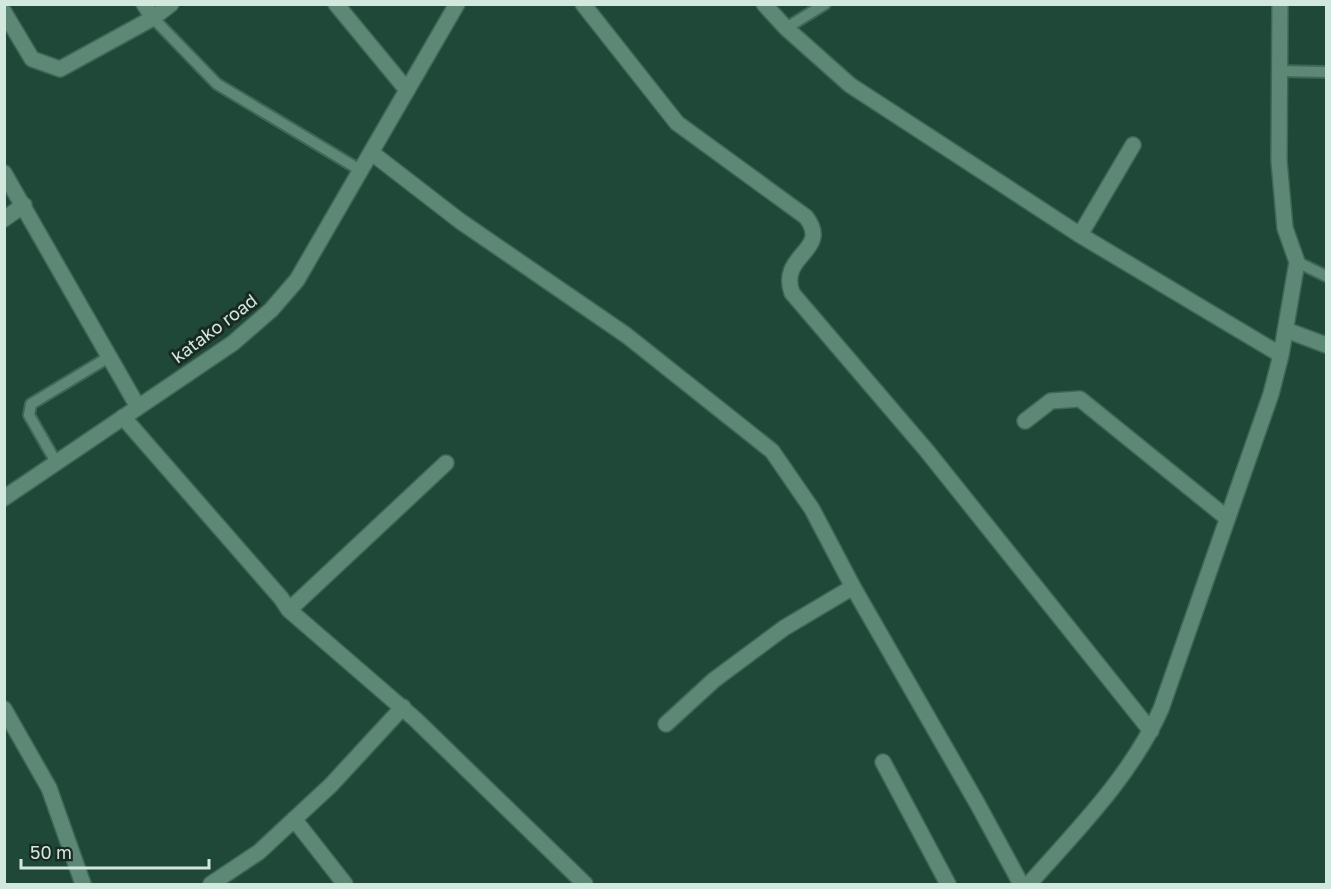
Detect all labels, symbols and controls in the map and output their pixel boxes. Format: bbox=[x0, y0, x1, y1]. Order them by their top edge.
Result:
street label: katako road bbox=[167, 289, 261, 367]
scale bar bbox=[21, 832, 208, 870]
text: 50 m bbox=[30, 841, 72, 863]

